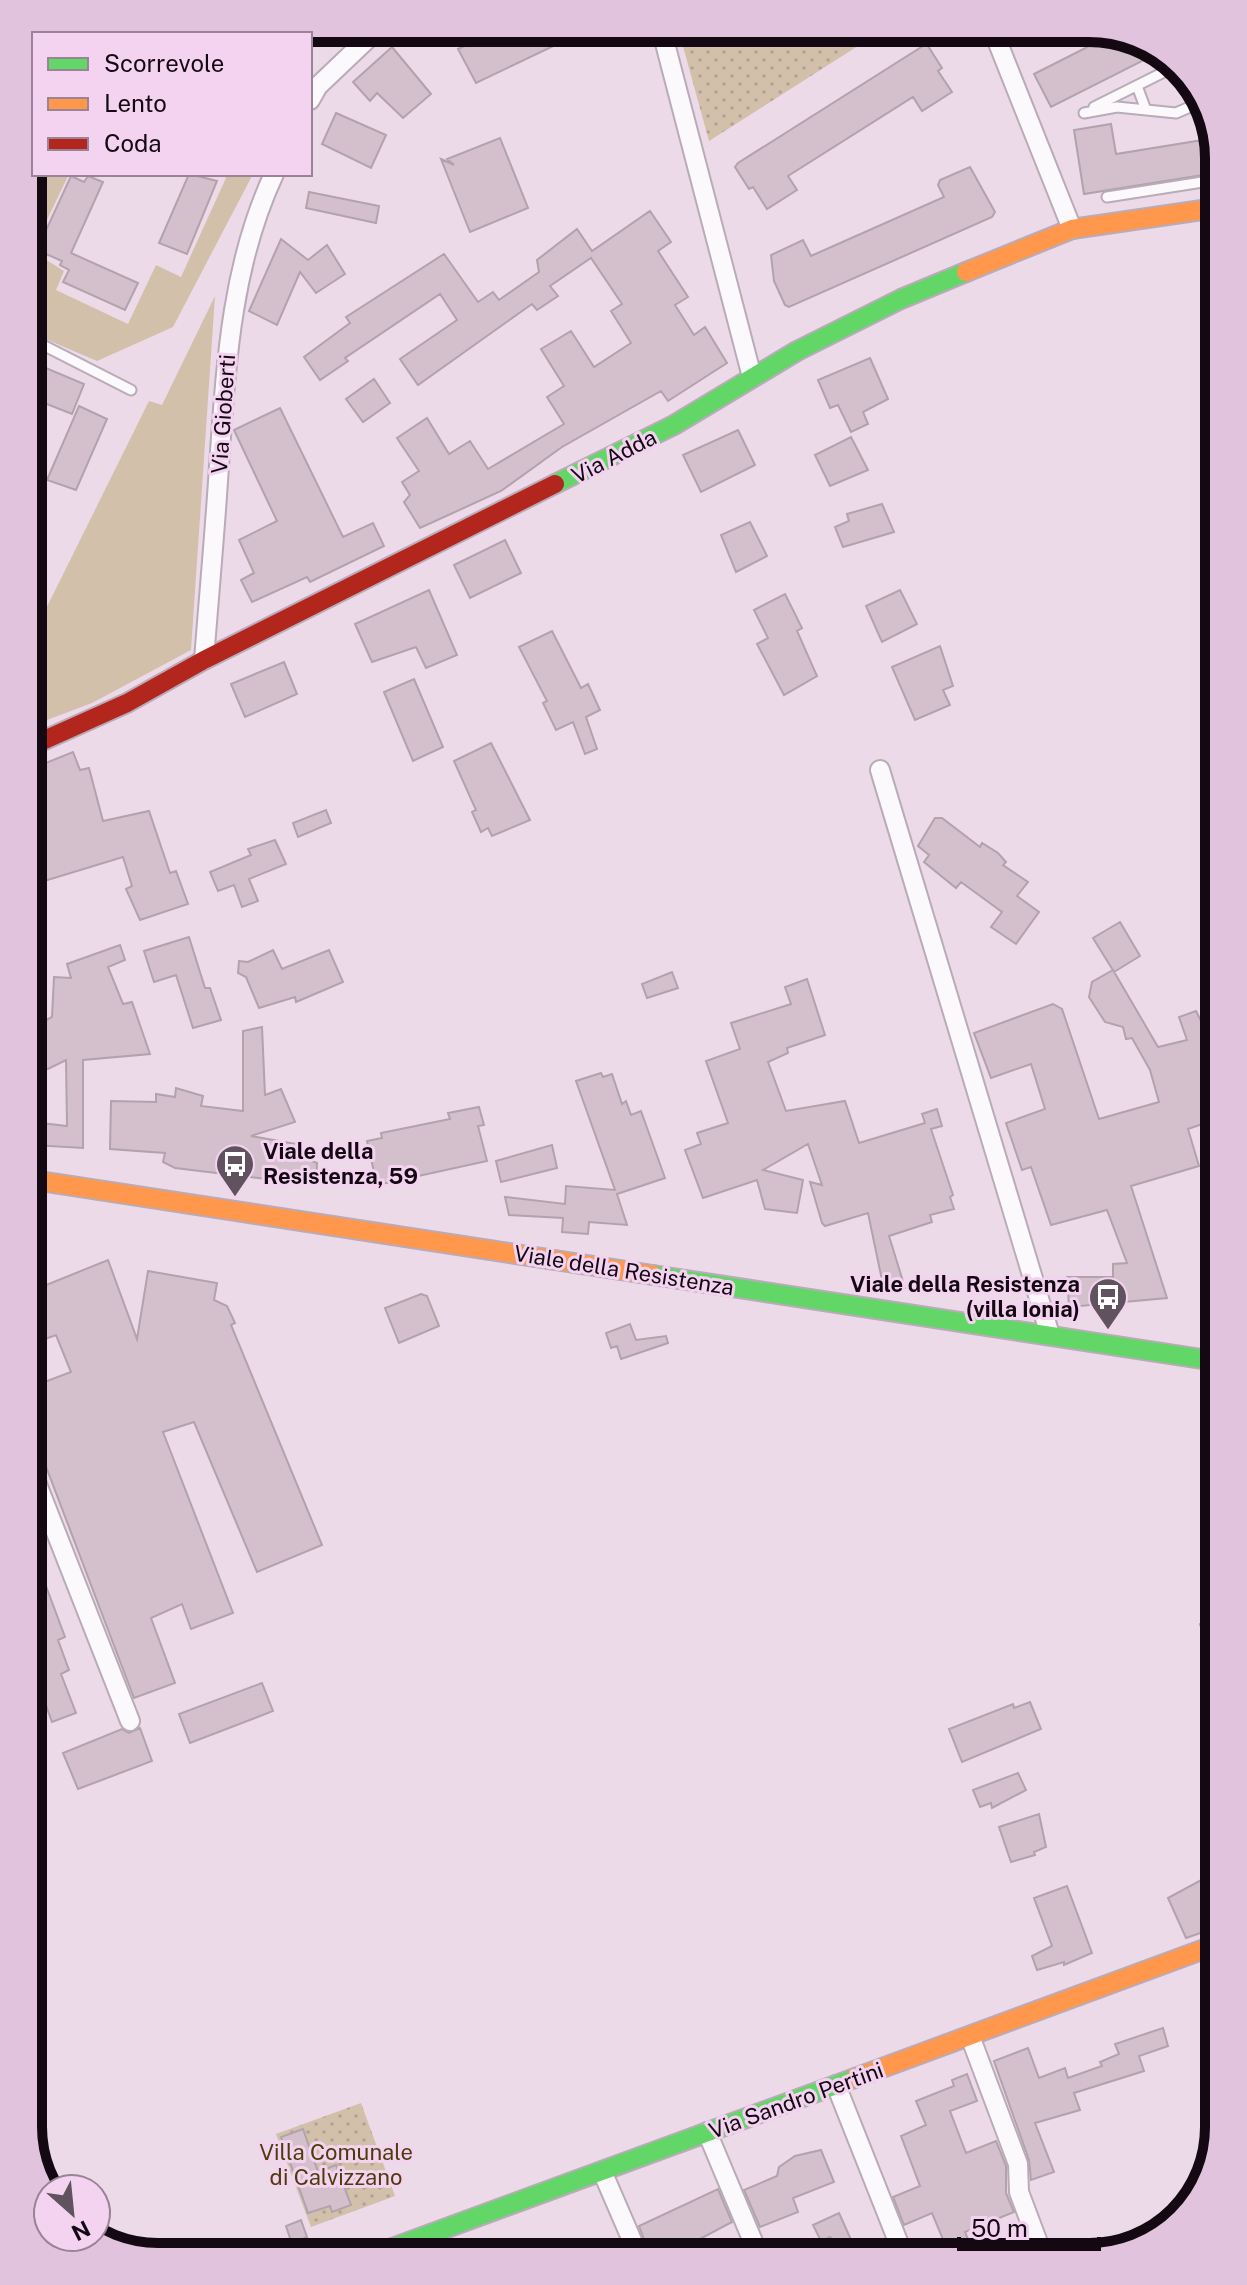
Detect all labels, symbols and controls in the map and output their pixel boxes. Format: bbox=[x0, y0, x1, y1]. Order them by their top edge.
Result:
legend bbox=[32, 32, 312, 176]
text: Scorrevole bbox=[104, 49, 224, 77]
text: Lento bbox=[104, 89, 167, 117]
text: Coda bbox=[104, 129, 162, 157]
street label: Via Gioberti bbox=[206, 353, 240, 475]
street label: Via Adda bbox=[567, 424, 661, 488]
place label: Viale della Resistenza, 59 bbox=[263, 1138, 418, 1189]
bus stop icon: Viale della Resistenza, 59 bbox=[214, 1143, 256, 1198]
street label: Viale della Resistenza bbox=[512, 1240, 736, 1300]
place label: Viale della Resistenza (villa Ionia) bbox=[850, 1271, 1080, 1322]
bus stop icon: Viale della Resistenza (villa Ionia) bbox=[1087, 1276, 1129, 1331]
street label: Via Sandro Pertini bbox=[705, 2056, 887, 2144]
park label: Villa Comunale di Calvizzano bbox=[259, 2139, 413, 2190]
north arrow bbox=[32, 2173, 112, 2253]
scale bar bbox=[959, 2201, 1099, 2251]
text: 50 m bbox=[971, 2214, 1028, 2242]
text: N bbox=[68, 2215, 95, 2246]

